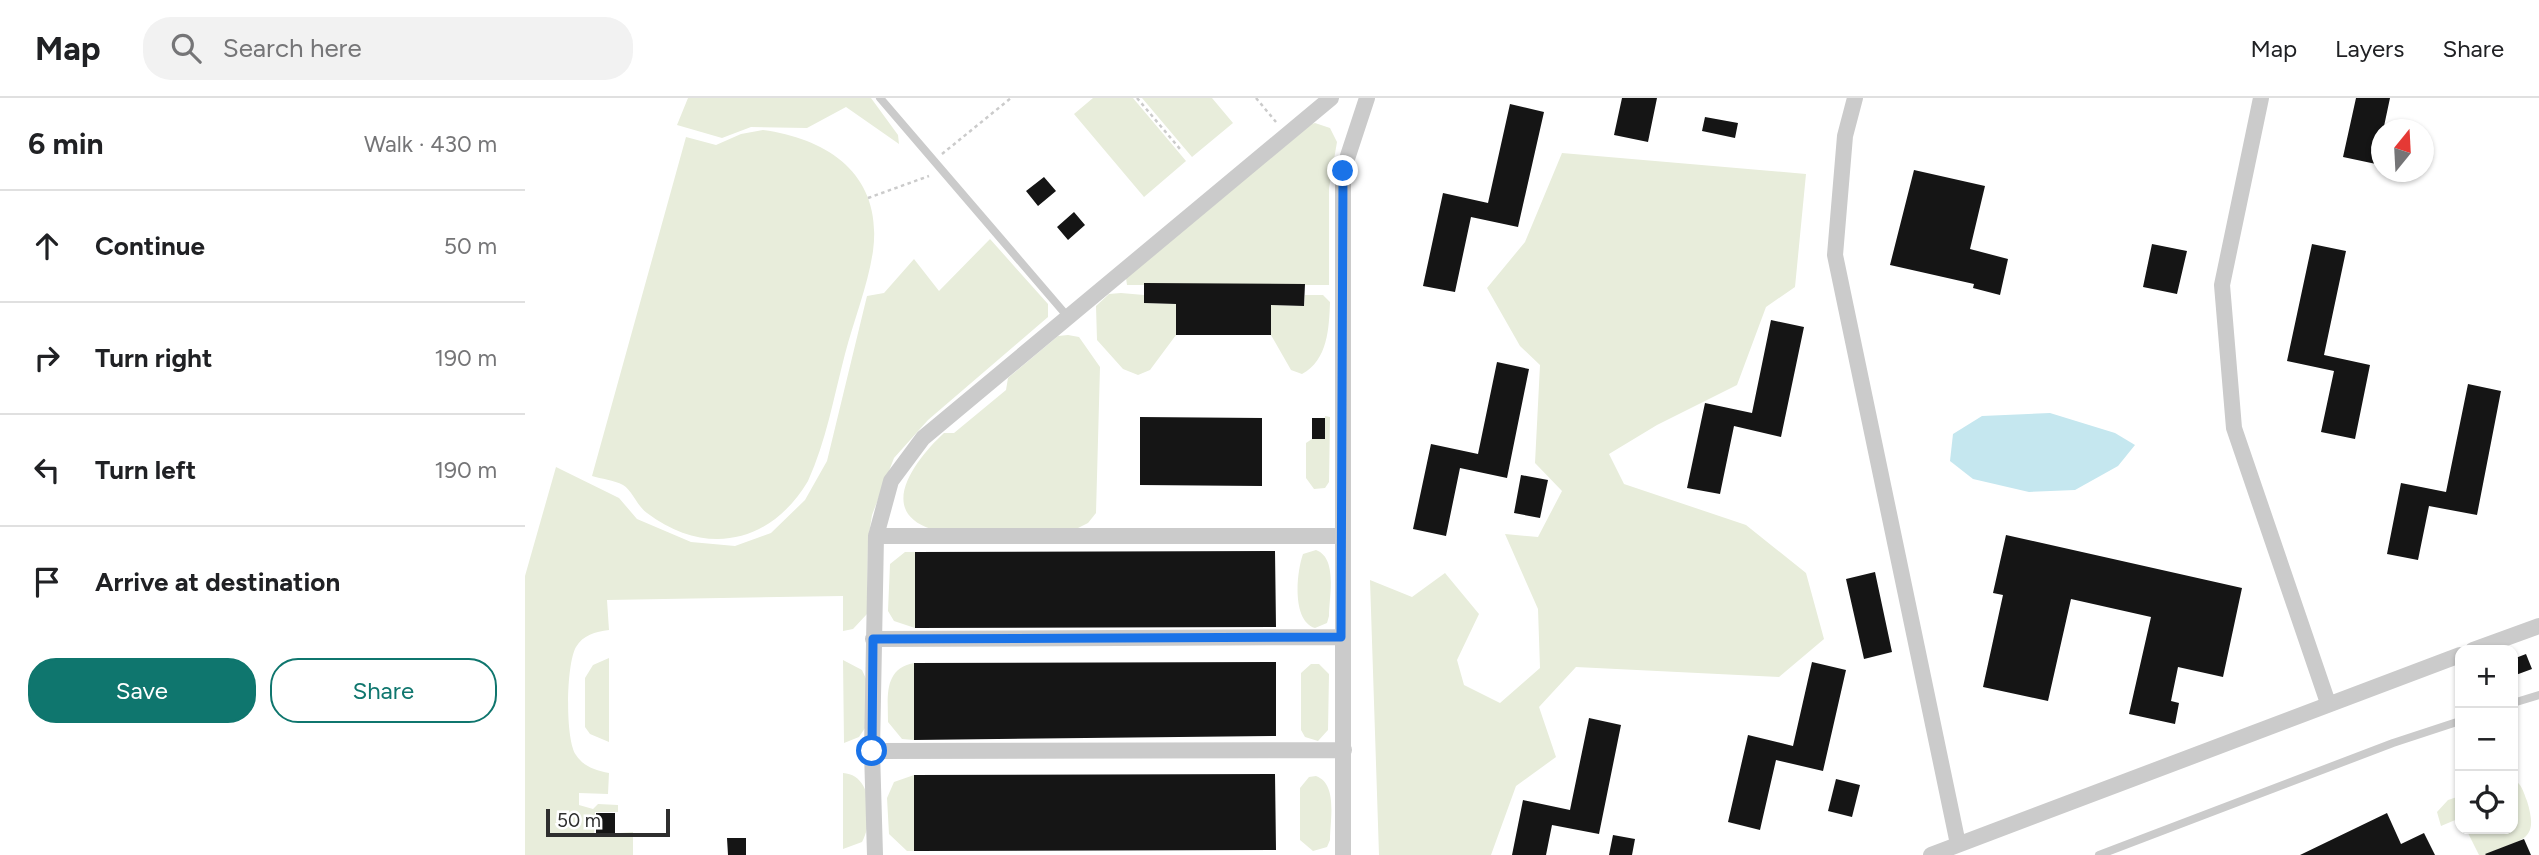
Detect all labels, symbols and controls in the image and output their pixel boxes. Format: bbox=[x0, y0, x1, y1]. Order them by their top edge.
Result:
search box bbox=[143, 17, 633, 80]
text: Map bbox=[35, 29, 101, 68]
icon: search bbox=[167, 29, 205, 67]
text: Search here bbox=[223, 32, 362, 64]
text: Map bbox=[2250, 34, 2297, 63]
text: Layers bbox=[2335, 34, 2404, 63]
text: Share bbox=[2442, 34, 2504, 63]
north arrow bbox=[2371, 119, 2434, 182]
text: 6 min bbox=[28, 125, 104, 162]
text: Walk · 430 m bbox=[364, 130, 497, 158]
route end bbox=[1327, 155, 1358, 186]
icon: ahead bbox=[28, 227, 66, 265]
text: Continue bbox=[95, 230, 205, 262]
text: 50 m bbox=[444, 232, 497, 260]
icon: right bbox=[28, 339, 66, 377]
text: Turn right bbox=[95, 342, 212, 374]
text: 190 m bbox=[434, 344, 497, 372]
icon: left bbox=[28, 451, 66, 489]
text: Turn left bbox=[95, 454, 196, 486]
text: 190 m bbox=[434, 456, 497, 484]
icon: arrive bbox=[28, 563, 66, 601]
text: Arrive at destination bbox=[95, 566, 340, 598]
map controls bbox=[2455, 645, 2518, 834]
button: + bbox=[2455, 645, 2518, 708]
button: Save bbox=[28, 658, 256, 723]
button: Share bbox=[270, 658, 497, 723]
button: − bbox=[2455, 708, 2518, 771]
route start bbox=[856, 735, 887, 766]
button: locate bbox=[2455, 771, 2518, 834]
scale bar bbox=[546, 806, 670, 838]
text: 50 m bbox=[557, 809, 601, 832]

